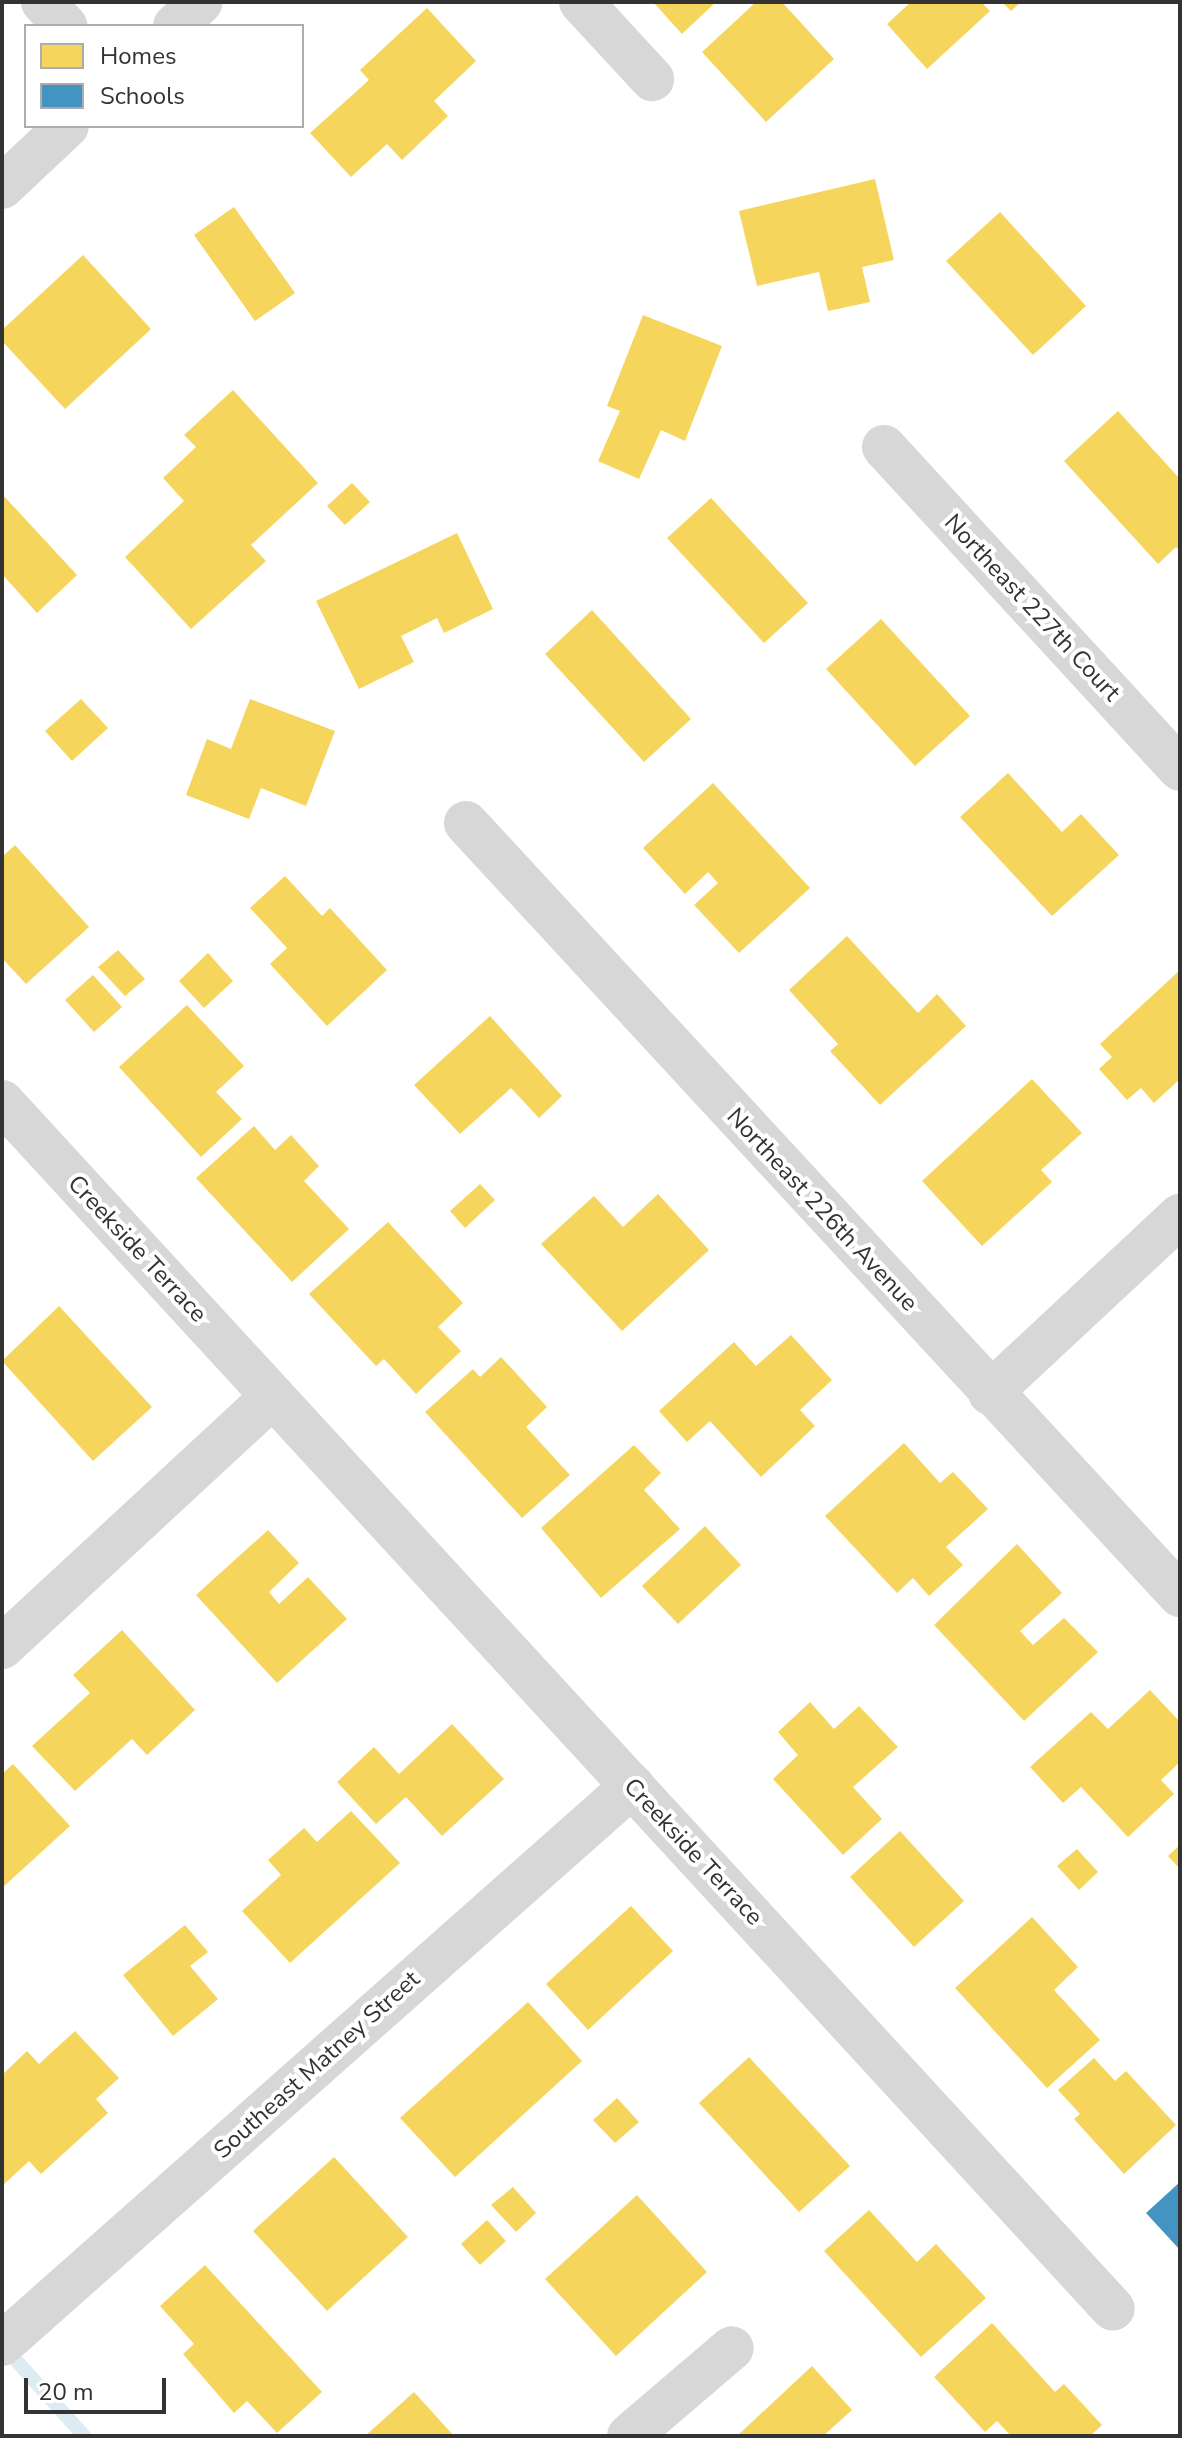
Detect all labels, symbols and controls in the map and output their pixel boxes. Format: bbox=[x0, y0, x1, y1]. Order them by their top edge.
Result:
legend bbox=[24, 24, 304, 128]
text: Homes bbox=[100, 40, 176, 72]
text: Schools bbox=[100, 80, 185, 112]
street label: Northeast 227th Court bbox=[938, 509, 1126, 707]
street label: Northeast 226th Avenue bbox=[720, 1103, 924, 1317]
street label: Creekside Terrace bbox=[61, 1169, 213, 1329]
street label: Creekside Terrace bbox=[617, 1772, 769, 1932]
street label: Southeast Matney Street bbox=[208, 1965, 426, 2165]
scale bar bbox=[28, 2362, 170, 2412]
text: 20 m bbox=[38, 2376, 94, 2408]

